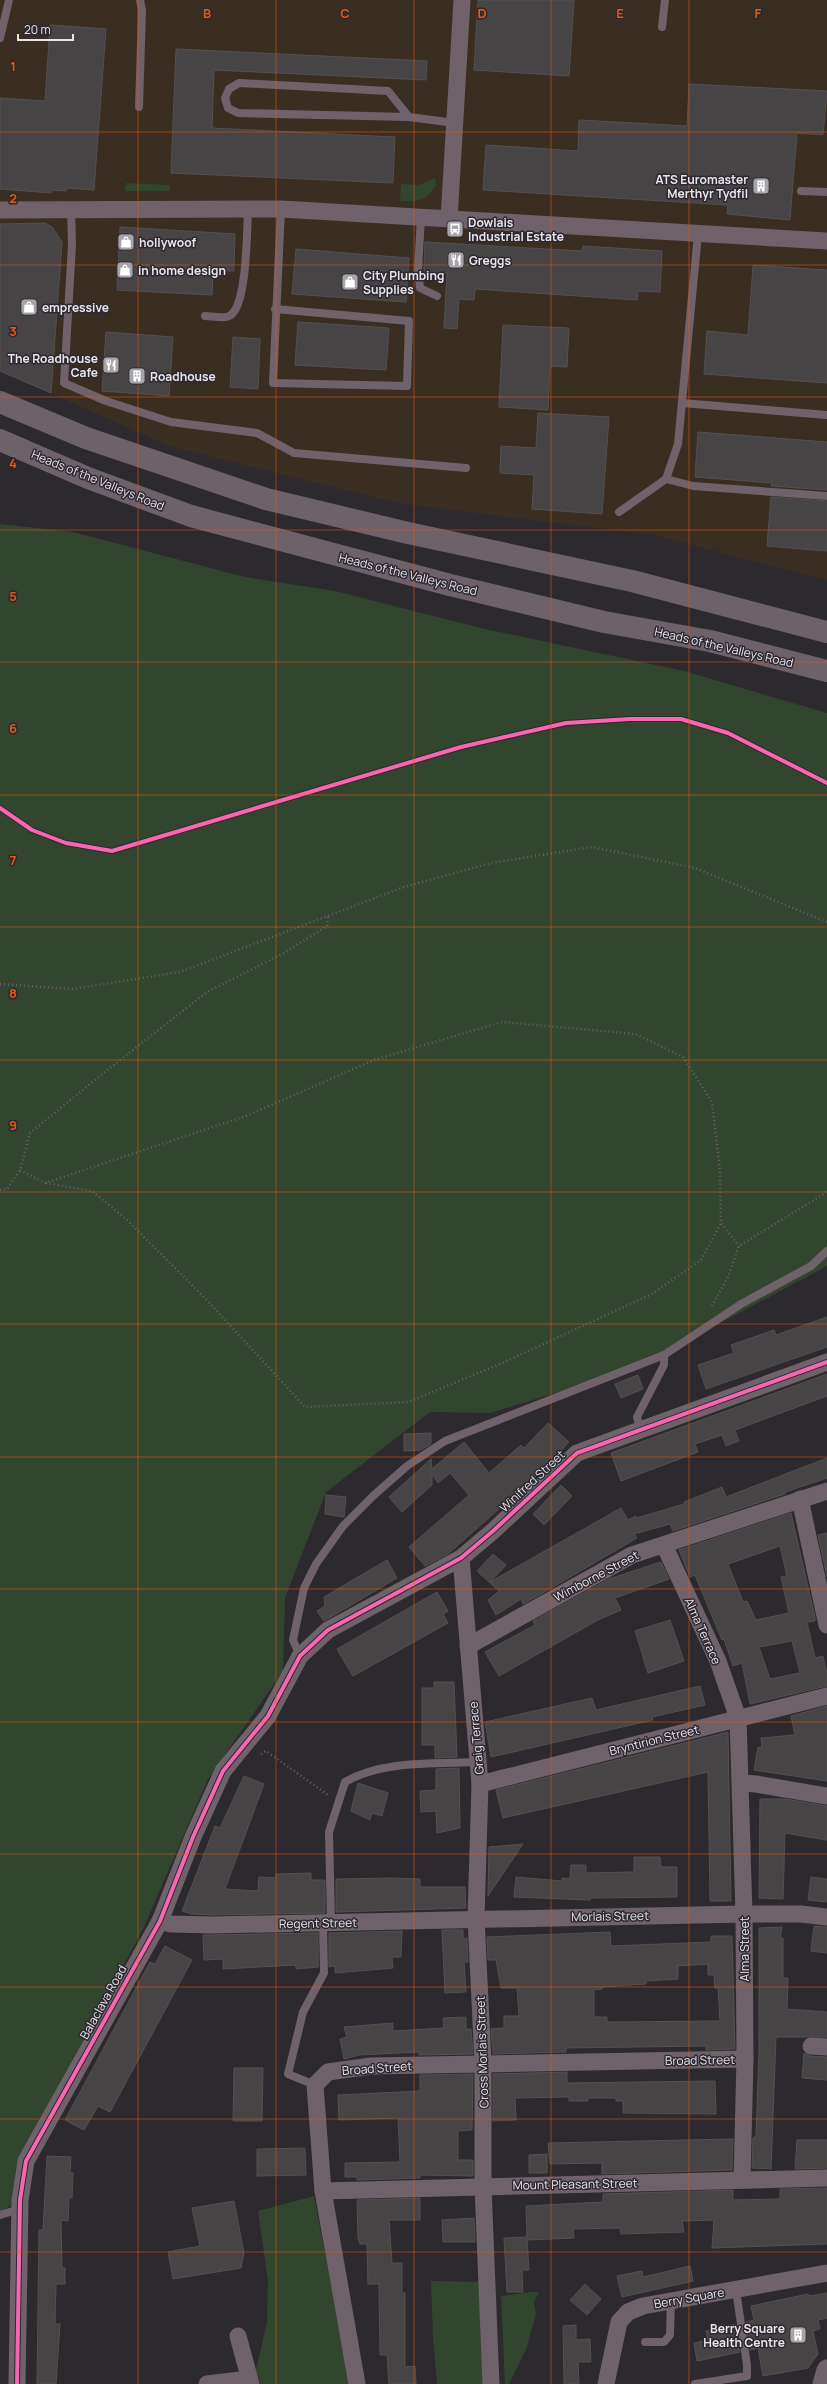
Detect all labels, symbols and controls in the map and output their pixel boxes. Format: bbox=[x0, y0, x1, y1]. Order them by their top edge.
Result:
text: B bbox=[203, 4, 211, 22]
text: C bbox=[340, 4, 350, 22]
text: D bbox=[477, 4, 487, 22]
text: E bbox=[616, 4, 624, 22]
text: F bbox=[755, 4, 762, 22]
scale bar bbox=[18, 16, 73, 42]
text: 20 m bbox=[24, 21, 51, 38]
text: 1 bbox=[10, 57, 16, 75]
place label: ATS Euromaster Merthyr Tydfil bbox=[655, 171, 748, 202]
building icon: ATS Euromaster Merthyr Tydfil bbox=[751, 176, 771, 196]
text: 2 bbox=[9, 189, 17, 207]
place label: Dowlais Industrial Estate bbox=[468, 214, 564, 245]
bus stop icon: Dowlais Industrial Estate bbox=[445, 219, 465, 239]
shop icon: hollywoof bbox=[116, 232, 136, 252]
place label: hollywoof bbox=[139, 234, 197, 251]
restaurant icon: Greggs bbox=[446, 250, 466, 270]
place label: Greggs bbox=[469, 252, 511, 269]
shop icon: in home design bbox=[115, 260, 135, 280]
place label: in home design bbox=[138, 262, 226, 279]
place label: City Plumbing Supplies bbox=[363, 267, 444, 298]
shop icon: City Plumbing Supplies bbox=[340, 272, 360, 292]
shop icon: empressive bbox=[19, 297, 39, 317]
place label: empressive bbox=[42, 299, 109, 316]
text: 3 bbox=[9, 322, 17, 340]
place label: The Roadhouse Cafe bbox=[8, 350, 98, 381]
restaurant icon: The Roadhouse Cafe bbox=[101, 355, 121, 375]
building icon: Roadhouse bbox=[127, 366, 147, 386]
place label: Roadhouse bbox=[150, 368, 216, 385]
street label: Heads of the Valleys Road bbox=[29, 446, 167, 514]
text: 4 bbox=[9, 454, 17, 472]
street label: Heads of the Valleys Road bbox=[337, 549, 479, 599]
text: 5 bbox=[9, 587, 17, 605]
street label: Heads of the Valleys Road bbox=[653, 623, 795, 671]
text: 6 bbox=[9, 719, 17, 737]
text: 7 bbox=[10, 851, 17, 869]
text: 8 bbox=[9, 984, 17, 1002]
text: 9 bbox=[9, 1116, 17, 1134]
street label: Winifred Street bbox=[496, 1446, 569, 1516]
street label: Wimborne Street bbox=[550, 1546, 642, 1606]
street label: Alma Terrace bbox=[681, 1595, 725, 1667]
street label: Graig Terrace bbox=[464, 1701, 488, 1775]
street label: Bryntirion Street bbox=[607, 1721, 701, 1759]
street label: Morlais Street bbox=[571, 1907, 649, 1925]
street label: Regent Street bbox=[279, 1914, 357, 1932]
street label: Alma Street bbox=[736, 1916, 753, 1981]
street label: Balaclava Road bbox=[76, 1962, 130, 2042]
street label: Cross Morlais Street bbox=[472, 1995, 492, 2109]
street label: Broad Street bbox=[665, 2051, 735, 2069]
street label: Broad Street bbox=[341, 2057, 413, 2079]
street label: Mount Pleasant Street bbox=[512, 2174, 638, 2194]
street label: Berry Square bbox=[652, 2283, 726, 2313]
place label: Berry Square Health Centre bbox=[703, 2320, 785, 2351]
building icon: Berry Square Health Centre bbox=[788, 2325, 808, 2345]

